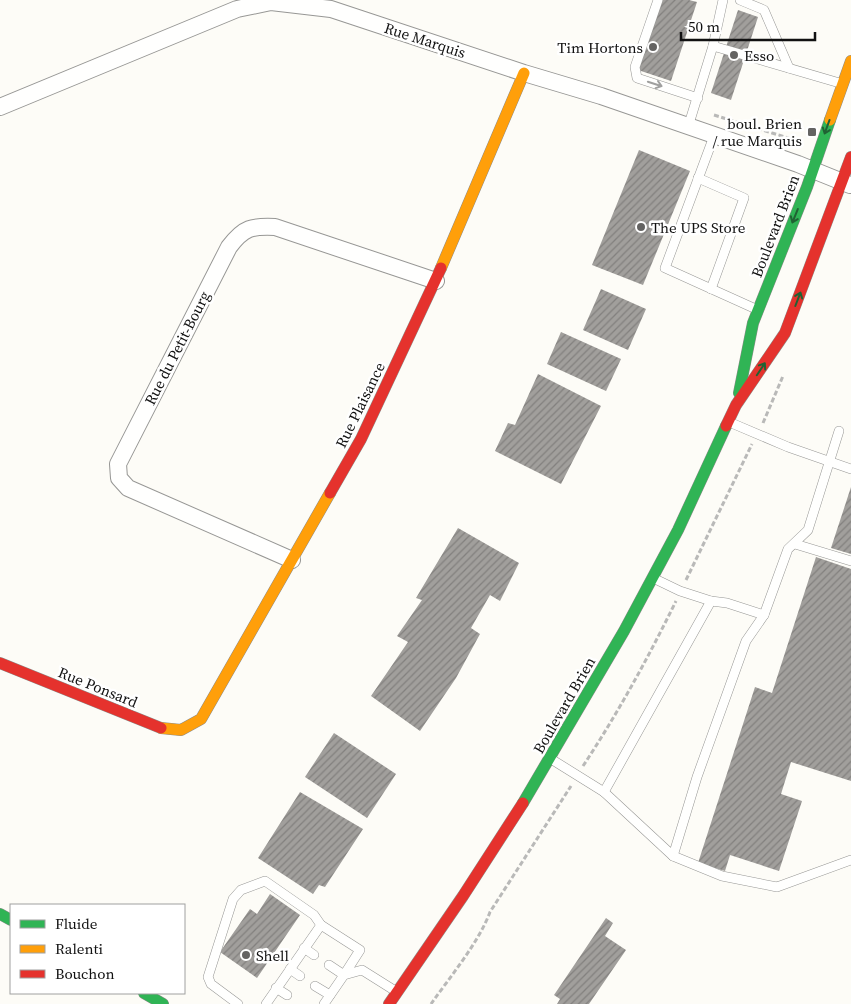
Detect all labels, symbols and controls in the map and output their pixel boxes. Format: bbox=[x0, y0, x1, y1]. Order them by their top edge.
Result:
scale bar bbox=[681, 10, 815, 42]
text: 50 m bbox=[688, 16, 720, 37]
street label: Rue Marquis bbox=[382, 17, 468, 63]
place label: Tim Hortons bbox=[557, 37, 643, 58]
marker: Tim Hortons bbox=[647, 41, 659, 53]
place label: Esso bbox=[744, 45, 774, 66]
marker: Esso bbox=[728, 49, 740, 61]
one-way arrow bbox=[647, 80, 663, 89]
place label: boul. Brien / rue Marquis bbox=[712, 113, 802, 151]
one-way arrow bbox=[822, 118, 831, 134]
marker: boul. Brien / rue Marquis bbox=[806, 126, 818, 138]
street label: Boulevard Brien bbox=[746, 172, 804, 280]
one-way arrow bbox=[790, 208, 800, 223]
place label: The UPS Store bbox=[651, 217, 746, 238]
marker: The UPS Store bbox=[635, 221, 647, 233]
street label: Rue du Petit-Bourg bbox=[139, 287, 215, 409]
one-way arrow bbox=[794, 292, 804, 307]
street label: Rue Plaisance bbox=[330, 358, 390, 451]
one-way arrow bbox=[756, 362, 766, 376]
street label: Boulevard Brien bbox=[528, 653, 600, 757]
street label: Rue Ponsard bbox=[55, 662, 141, 713]
legend bbox=[10, 904, 185, 994]
text: Fluide bbox=[55, 913, 98, 934]
text: Ralenti bbox=[55, 938, 103, 959]
place label: Shell bbox=[256, 945, 290, 966]
marker: Shell bbox=[240, 949, 252, 961]
text: Bouchon bbox=[55, 963, 115, 984]

